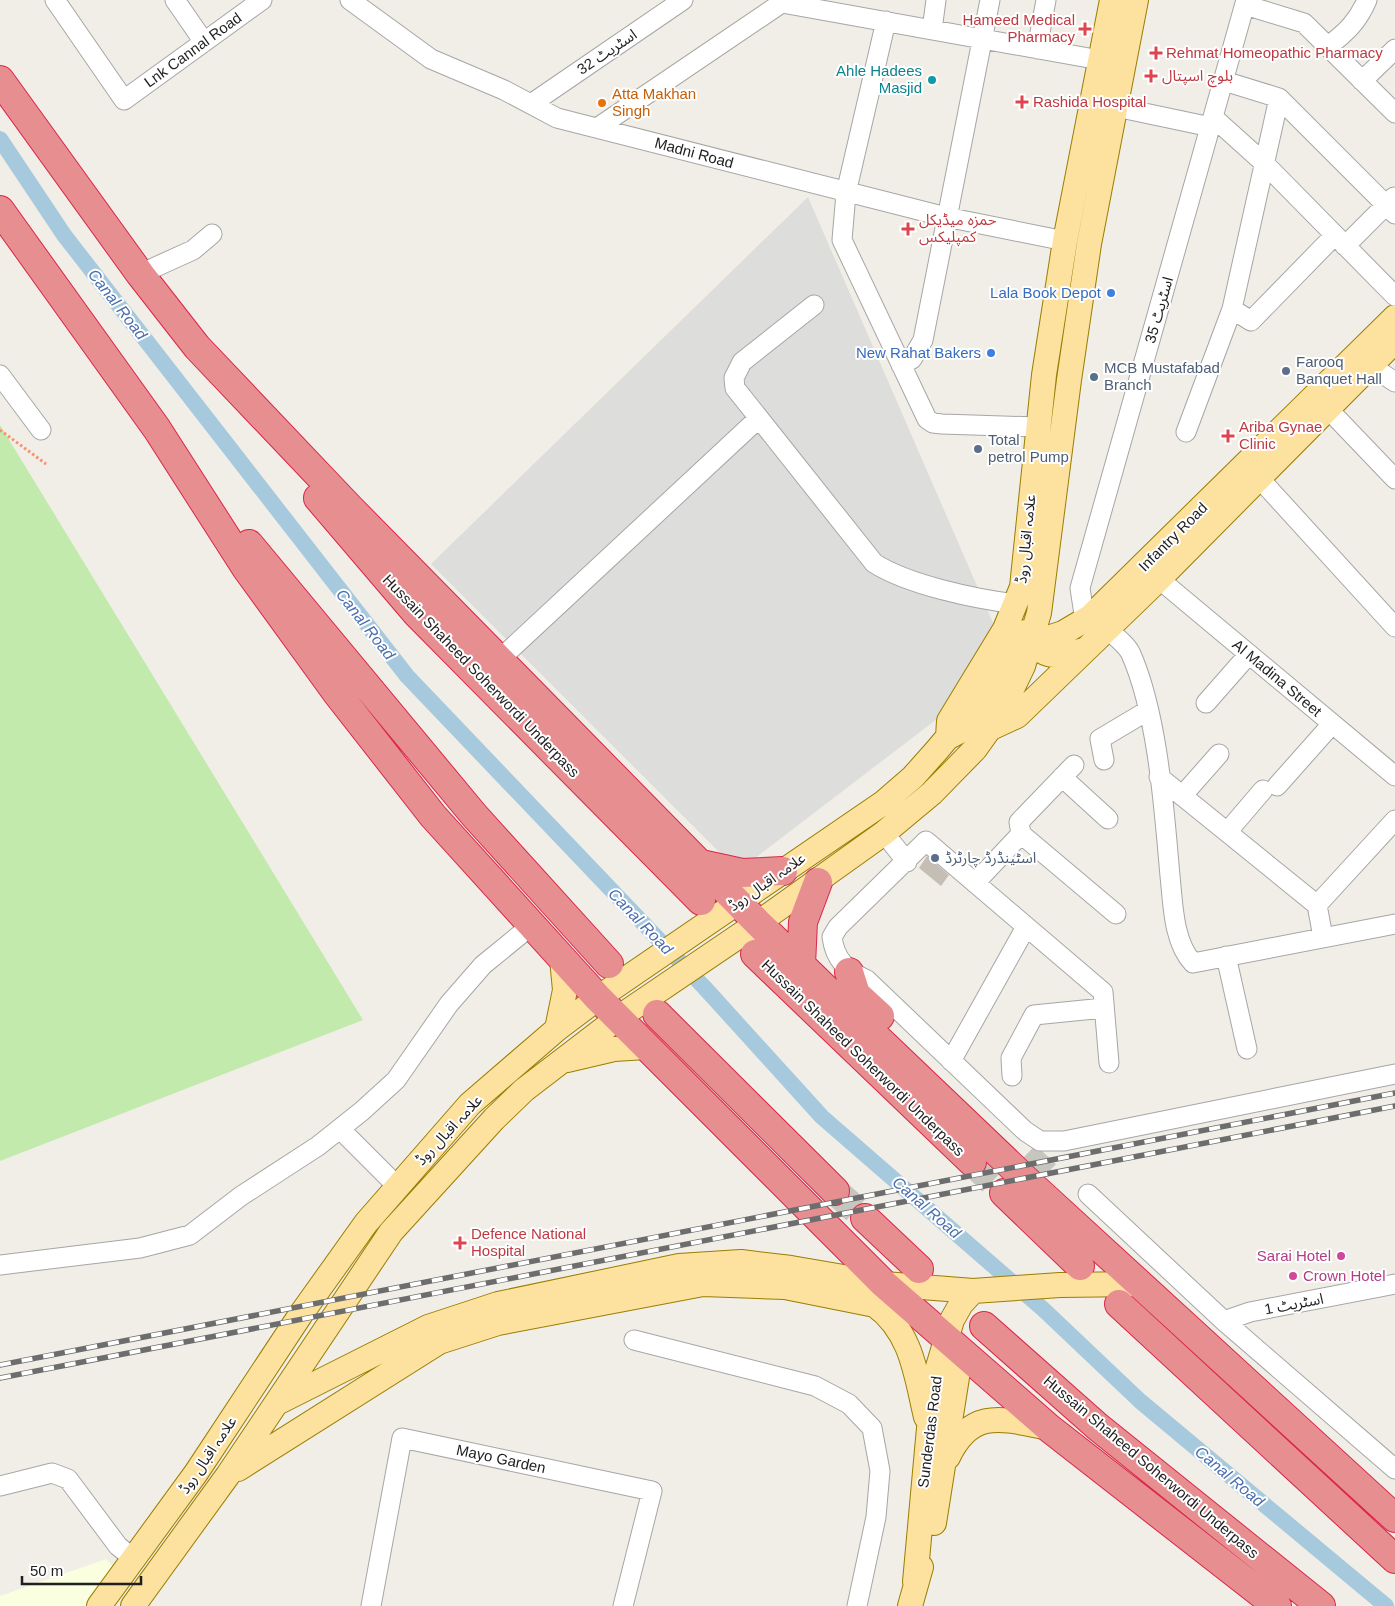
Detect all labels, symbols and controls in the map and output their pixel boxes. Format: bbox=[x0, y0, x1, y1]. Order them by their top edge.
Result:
street label: Lnk Cannal Road bbox=[141, 9, 245, 91]
place label: Hameed Medical Pharmacy bbox=[962, 11, 1075, 45]
marker: Hameed Medical Pharmacy bbox=[1079, 23, 1091, 35]
street label: اسٹریٹ 32 bbox=[574, 25, 640, 79]
place label: Rehmat Homeopathic Pharmacy bbox=[1166, 44, 1383, 61]
marker: Rehmat Homeopathic Pharmacy bbox=[1150, 47, 1162, 59]
place label: Ahle Hadees Masjid bbox=[836, 62, 922, 96]
place label: بلوچ اسپتال bbox=[1162, 67, 1233, 88]
marker: بلوچ اسپتال bbox=[1144, 69, 1158, 83]
marker: Ahle Hadees Masjid bbox=[926, 74, 938, 86]
place label: Atta Makhan Singh bbox=[612, 85, 696, 119]
place label: Rashida Hospital bbox=[1033, 93, 1146, 110]
marker: Rashida Hospital bbox=[1015, 95, 1029, 109]
marker: Atta Makhan Singh bbox=[596, 97, 608, 109]
street label: Madni Road bbox=[653, 134, 735, 171]
place label: حمزہ میڈیکل کمپلیکس bbox=[919, 211, 997, 247]
marker: حمزہ میڈیکل کمپلیکس bbox=[901, 222, 915, 236]
water label: Canal Road bbox=[85, 266, 151, 344]
street label: اسٹریٹ 35 bbox=[1141, 275, 1177, 345]
place label: Lala Book Depot bbox=[990, 284, 1102, 301]
marker: Lala Book Depot bbox=[1105, 287, 1117, 299]
place label: New Rahat Bakers bbox=[856, 344, 981, 361]
marker: New Rahat Bakers bbox=[985, 347, 997, 359]
place label: Farooq Banquet Hall bbox=[1296, 353, 1382, 387]
place label: MCB Mustafabad Branch bbox=[1104, 359, 1220, 393]
marker: Farooq Banquet Hall bbox=[1280, 365, 1292, 377]
marker: MCB Mustafabad Branch bbox=[1088, 371, 1100, 383]
place label: Ariba Gynae Clinic bbox=[1239, 418, 1322, 452]
marker: Ariba Gynae Clinic bbox=[1221, 429, 1235, 443]
place label: Total petrol Pump bbox=[988, 431, 1069, 465]
marker: Total petrol Pump bbox=[972, 443, 984, 455]
street label: علامہ اقبال روڈ bbox=[1012, 493, 1040, 584]
street label: Infantry Road bbox=[1135, 499, 1210, 574]
street label: Hussain Shaheed Soherwordi Underpass bbox=[380, 571, 583, 781]
water label: Canal Road bbox=[333, 586, 399, 664]
street label: Al Madina Street bbox=[1229, 635, 1326, 720]
street label: علامہ اقبال روڈ bbox=[725, 849, 809, 915]
place label: اسٹینڈرڈ چارٹرڈ bbox=[945, 849, 1036, 868]
marker: اسٹینڈرڈ چارٹرڈ bbox=[929, 852, 941, 864]
water label: Canal Road bbox=[605, 885, 677, 958]
street label: Hussain Shaheed Soherwordi Underpass bbox=[758, 956, 968, 1159]
street label: علامہ اقبال روڈ bbox=[412, 1091, 486, 1169]
water label: Canal Road bbox=[889, 1173, 965, 1242]
place label: Defence National Hospital bbox=[471, 1225, 586, 1259]
marker: Defence National Hospital bbox=[453, 1236, 467, 1250]
place label: Sarai Hotel bbox=[1257, 1247, 1331, 1264]
marker: Sarai Hotel bbox=[1335, 1250, 1347, 1262]
place label: Crown Hotel bbox=[1303, 1267, 1386, 1284]
marker: Crown Hotel bbox=[1287, 1270, 1299, 1282]
street label: اسٹریٹ 1 bbox=[1263, 1289, 1325, 1319]
street label: Hussain Shaheed Soherwordi Underpass bbox=[1040, 1372, 1262, 1562]
street label: Sunderdas Road bbox=[914, 1375, 945, 1489]
street label: علامہ اقبال روڈ bbox=[176, 1412, 241, 1497]
street label: Mayo Garden bbox=[455, 1441, 547, 1476]
water label: Canal Road bbox=[1192, 1443, 1268, 1511]
scale bar bbox=[22, 1554, 141, 1586]
text: 50 m bbox=[30, 1562, 63, 1579]

